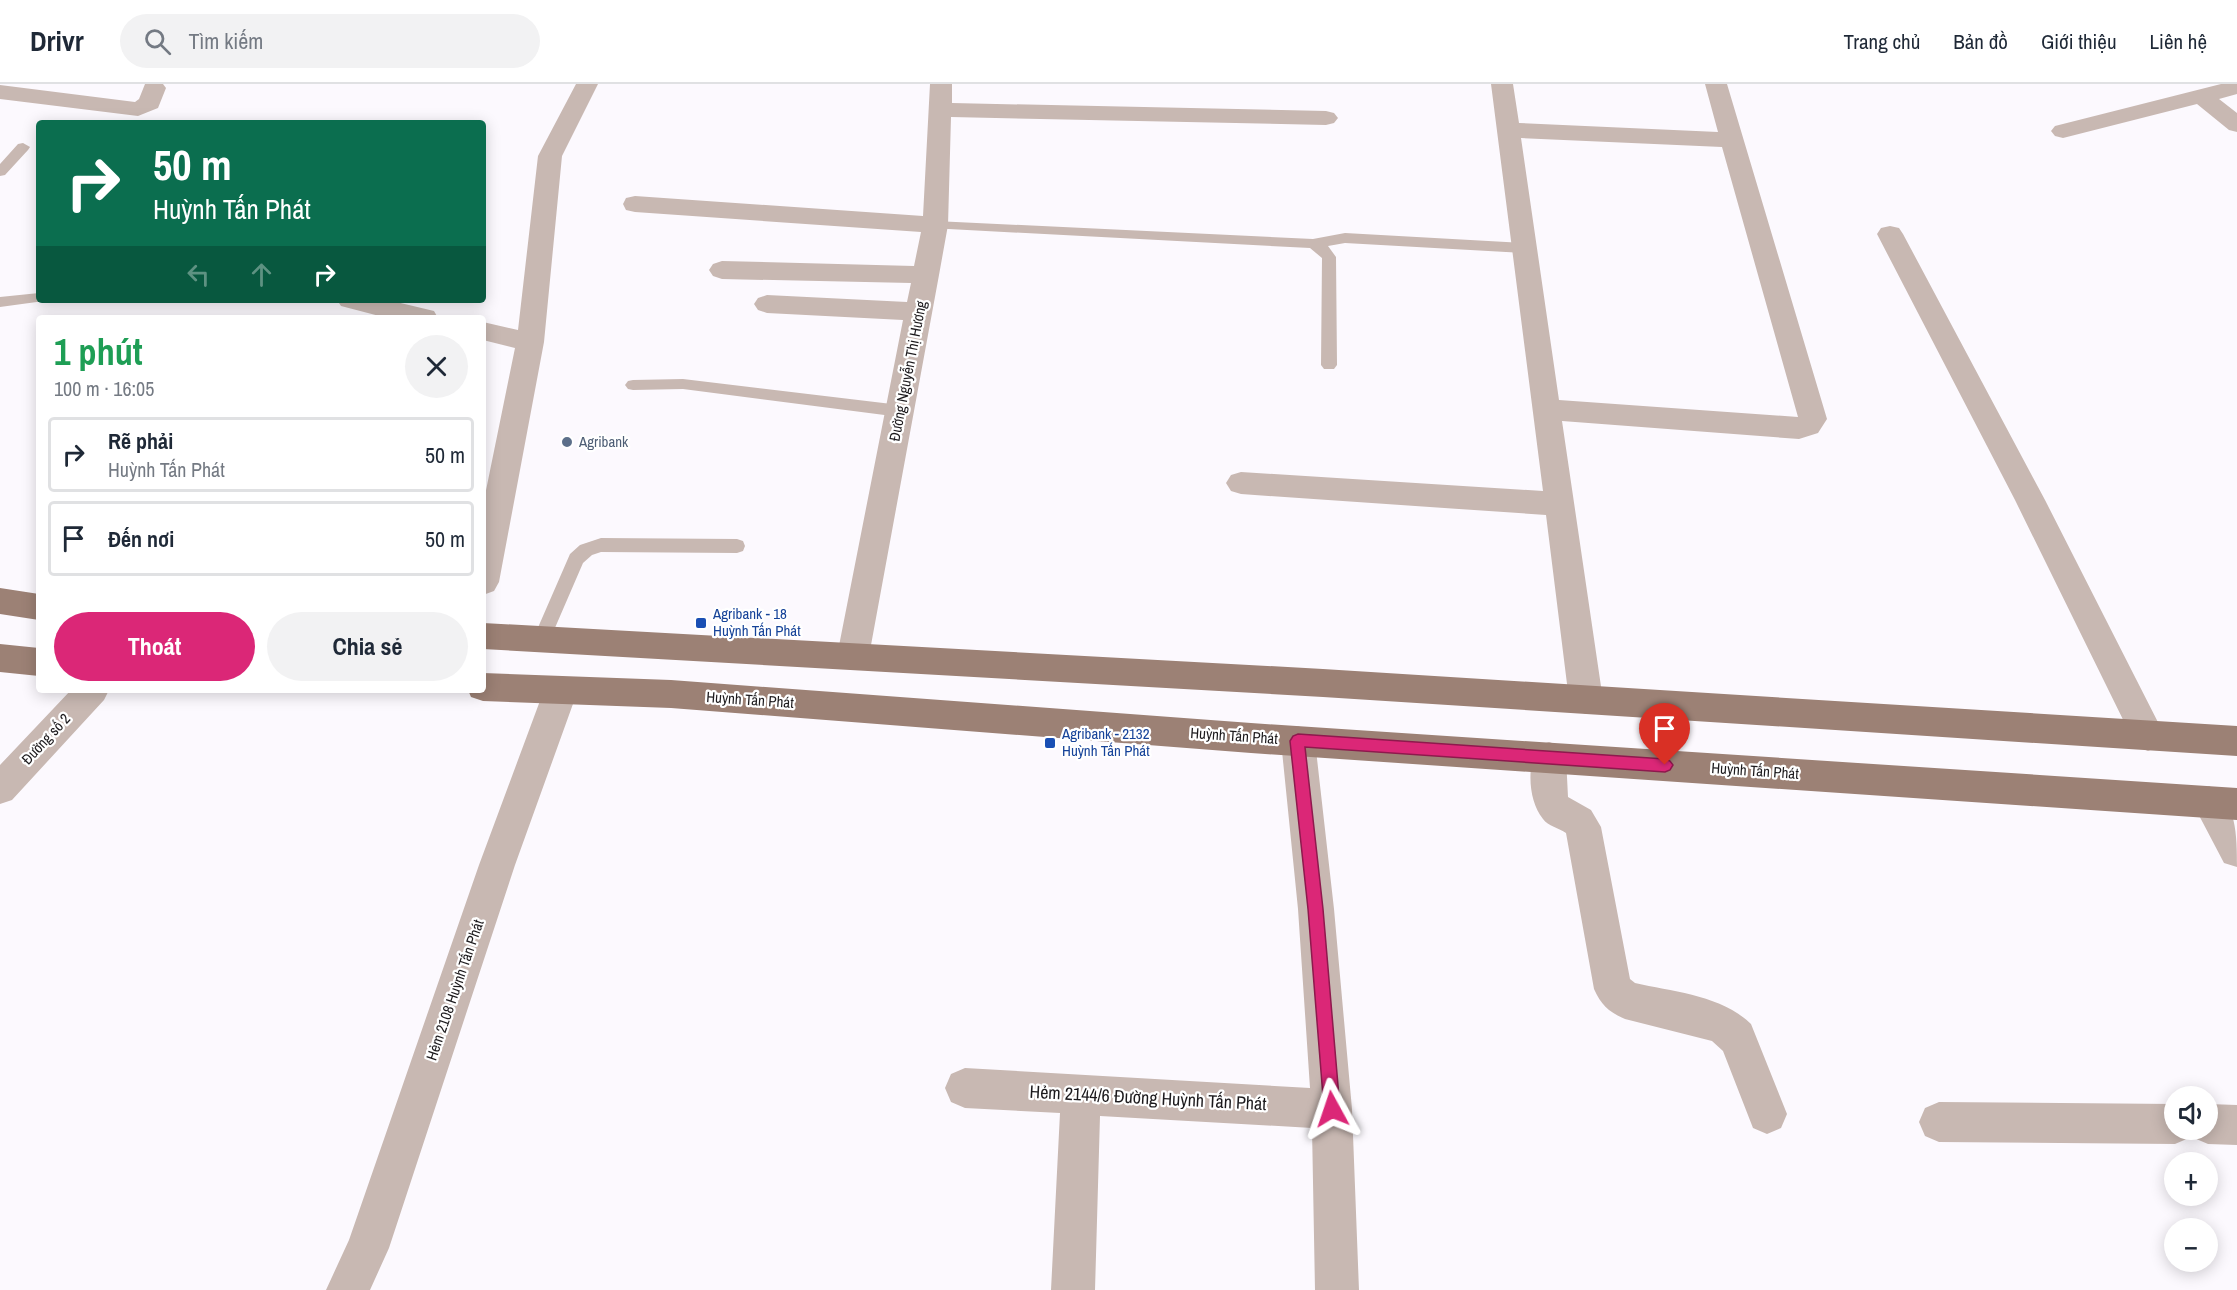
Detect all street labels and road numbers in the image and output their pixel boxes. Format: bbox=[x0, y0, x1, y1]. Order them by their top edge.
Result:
street label: Đường Nguyễn Thị Hương bbox=[884, 299, 931, 443]
street label: Huỳnh Tấn Phát bbox=[706, 686, 795, 713]
street label: Đường số 2 bbox=[16, 708, 75, 769]
street label: Huỳnh Tấn Phát bbox=[1190, 722, 1279, 749]
street label: Huỳnh Tấn Phát bbox=[1711, 757, 1800, 784]
street label: Hẻm 2108 Huỳnh Tấn Phát bbox=[421, 916, 489, 1063]
street label: Hẻm 2144/6 Đường Huỳnh Tấn Phát bbox=[1029, 1079, 1267, 1116]

